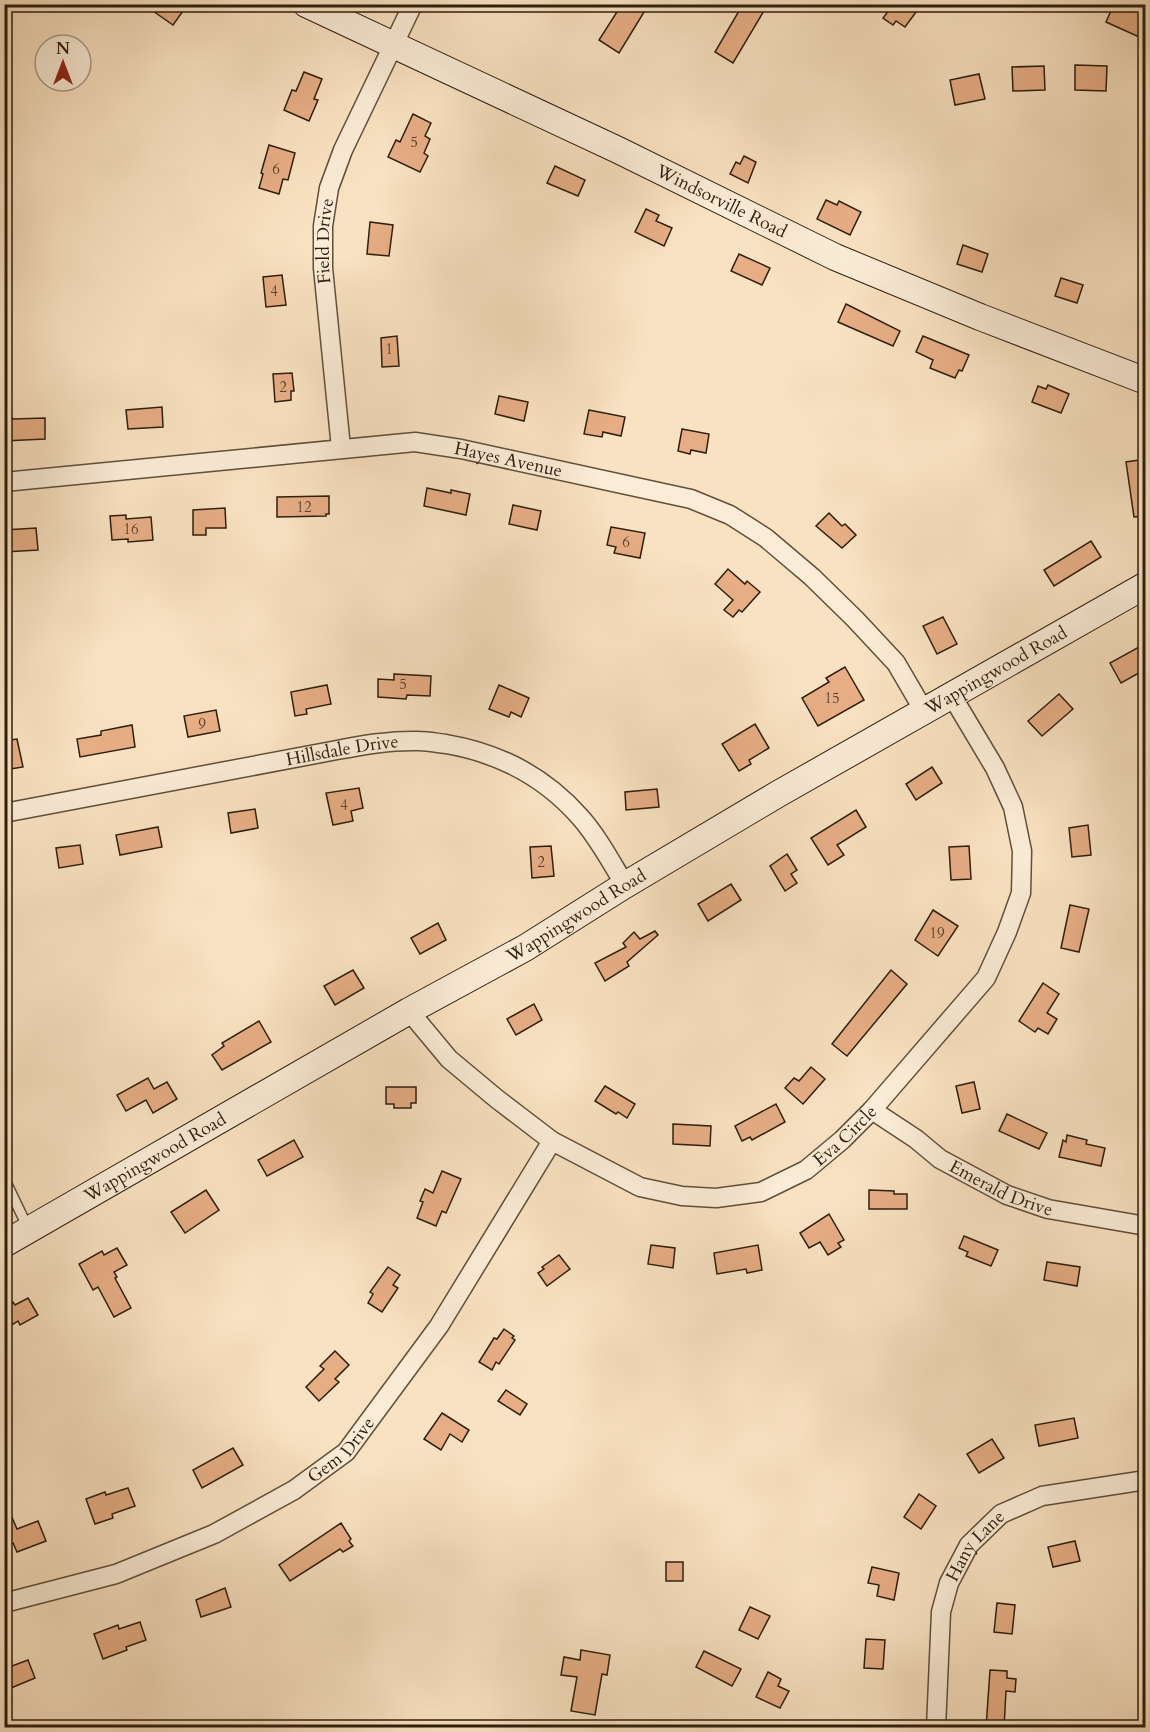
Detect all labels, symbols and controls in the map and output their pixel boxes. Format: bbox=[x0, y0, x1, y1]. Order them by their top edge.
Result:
north arrow bbox=[33, 33, 93, 93]
text: N bbox=[56, 38, 70, 60]
house number: 5 bbox=[410, 132, 418, 152]
street label: Windsorville Road bbox=[651, 158, 792, 244]
house number: 6 bbox=[272, 159, 280, 179]
street label: Field Drive bbox=[311, 196, 340, 285]
house number: 4 bbox=[270, 281, 278, 301]
house number: 1 bbox=[385, 339, 393, 359]
house number: 2 bbox=[279, 377, 287, 397]
street label: Hayes Avenue bbox=[452, 435, 565, 483]
house number: 12 bbox=[296, 497, 312, 517]
house number: 16 bbox=[123, 519, 139, 539]
house number: 6 bbox=[622, 532, 630, 552]
street label: Wappingwood Road bbox=[919, 620, 1072, 721]
house number: 5 bbox=[399, 674, 407, 694]
house number: 15 bbox=[824, 688, 840, 708]
house number: 9 bbox=[198, 714, 206, 734]
street label: Hillsdale Drive bbox=[284, 729, 399, 772]
house number: 4 bbox=[340, 795, 348, 815]
house number: 2 bbox=[537, 852, 545, 872]
street label: Wappingwood Road bbox=[501, 862, 651, 969]
house number: 19 bbox=[929, 923, 945, 943]
street label: Eva Circle bbox=[808, 1099, 883, 1172]
street label: Wappingwood Road bbox=[78, 1106, 231, 1209]
street label: Emerald Drive bbox=[945, 1154, 1054, 1222]
street label: Gem Drive bbox=[302, 1412, 380, 1489]
street label: Hany Lane bbox=[940, 1505, 1010, 1586]

